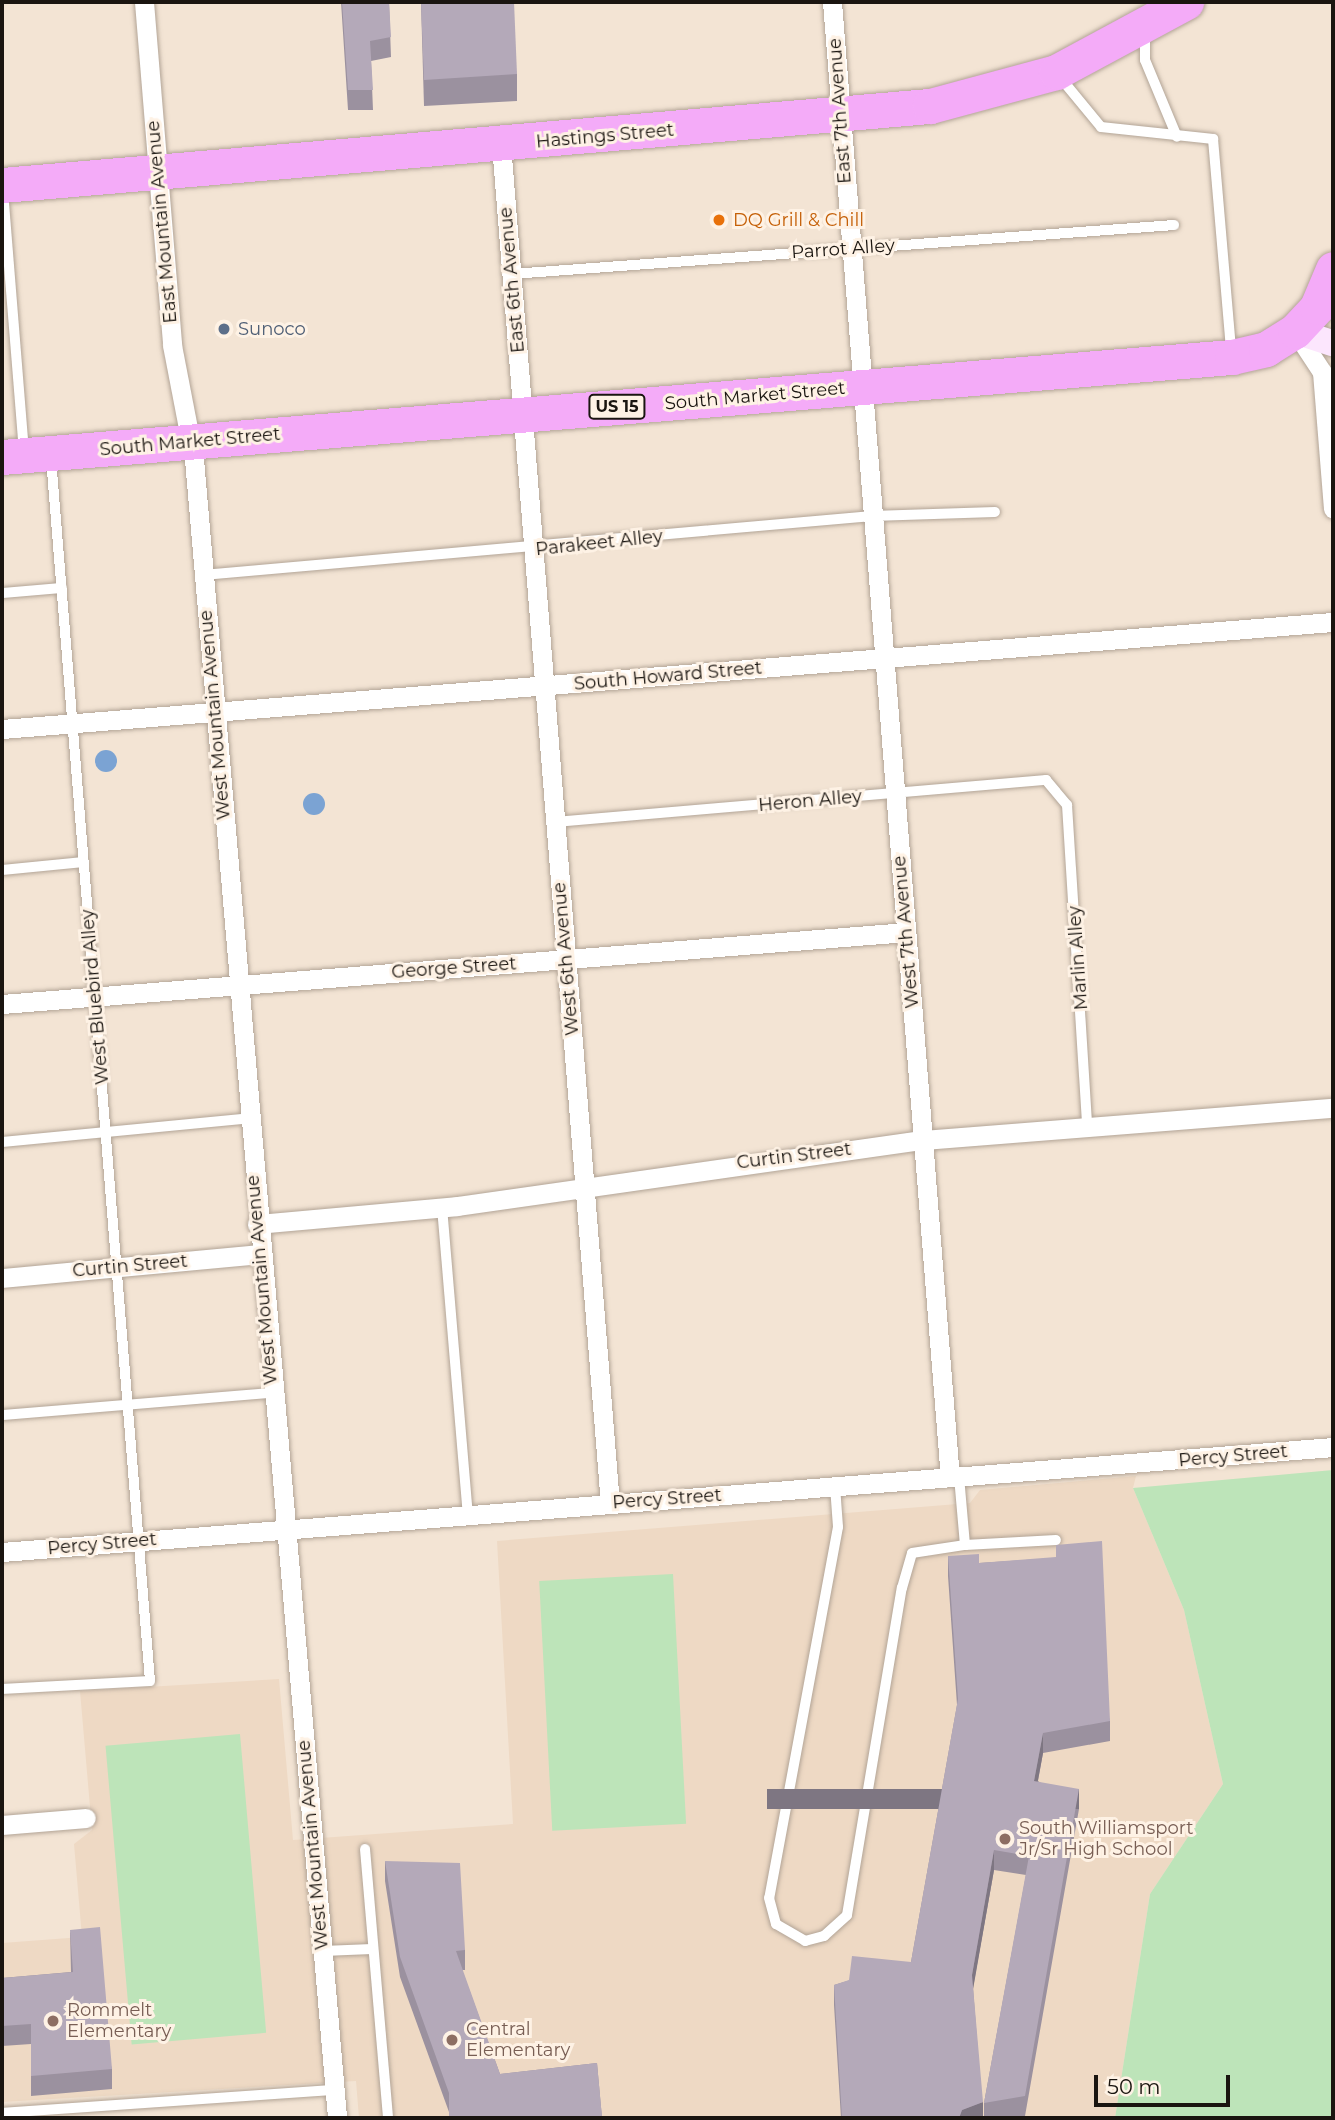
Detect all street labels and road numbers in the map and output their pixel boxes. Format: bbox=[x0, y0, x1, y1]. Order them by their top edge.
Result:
street label: East 7th Avenue bbox=[824, 38, 856, 184]
street label: Hastings Street bbox=[535, 119, 675, 153]
street label: East Mountain Avenue bbox=[142, 120, 182, 324]
street label: East 6th Avenue bbox=[495, 206, 529, 354]
street label: Parrot Alley bbox=[790, 235, 896, 263]
street label: South Market Street bbox=[664, 377, 846, 415]
road number: US 15 bbox=[587, 394, 647, 420]
street label: South Market Street bbox=[99, 423, 281, 461]
street label: Parakeet Alley bbox=[534, 526, 664, 560]
street label: West Mountain Avenue bbox=[195, 609, 235, 821]
street label: South Howard Street bbox=[573, 657, 763, 695]
street label: Heron Alley bbox=[757, 786, 863, 816]
street label: West 7th Avenue bbox=[889, 855, 923, 1009]
street label: West 6th Avenue bbox=[549, 881, 583, 1037]
street label: Marlin Alley bbox=[1064, 905, 1092, 1011]
street label: West Bluebird Alley bbox=[77, 908, 113, 1086]
street label: George Street bbox=[391, 953, 517, 983]
street label: Curtin Street bbox=[735, 1138, 853, 1174]
street label: West Mountain Avenue bbox=[242, 1174, 282, 1386]
street label: Curtin Street bbox=[72, 1250, 188, 1282]
street label: Percy Street bbox=[1178, 1440, 1288, 1472]
street label: Percy Street bbox=[612, 1484, 722, 1514]
street label: Percy Street bbox=[47, 1528, 157, 1560]
street label: West Mountain Avenue bbox=[293, 1739, 333, 1951]

